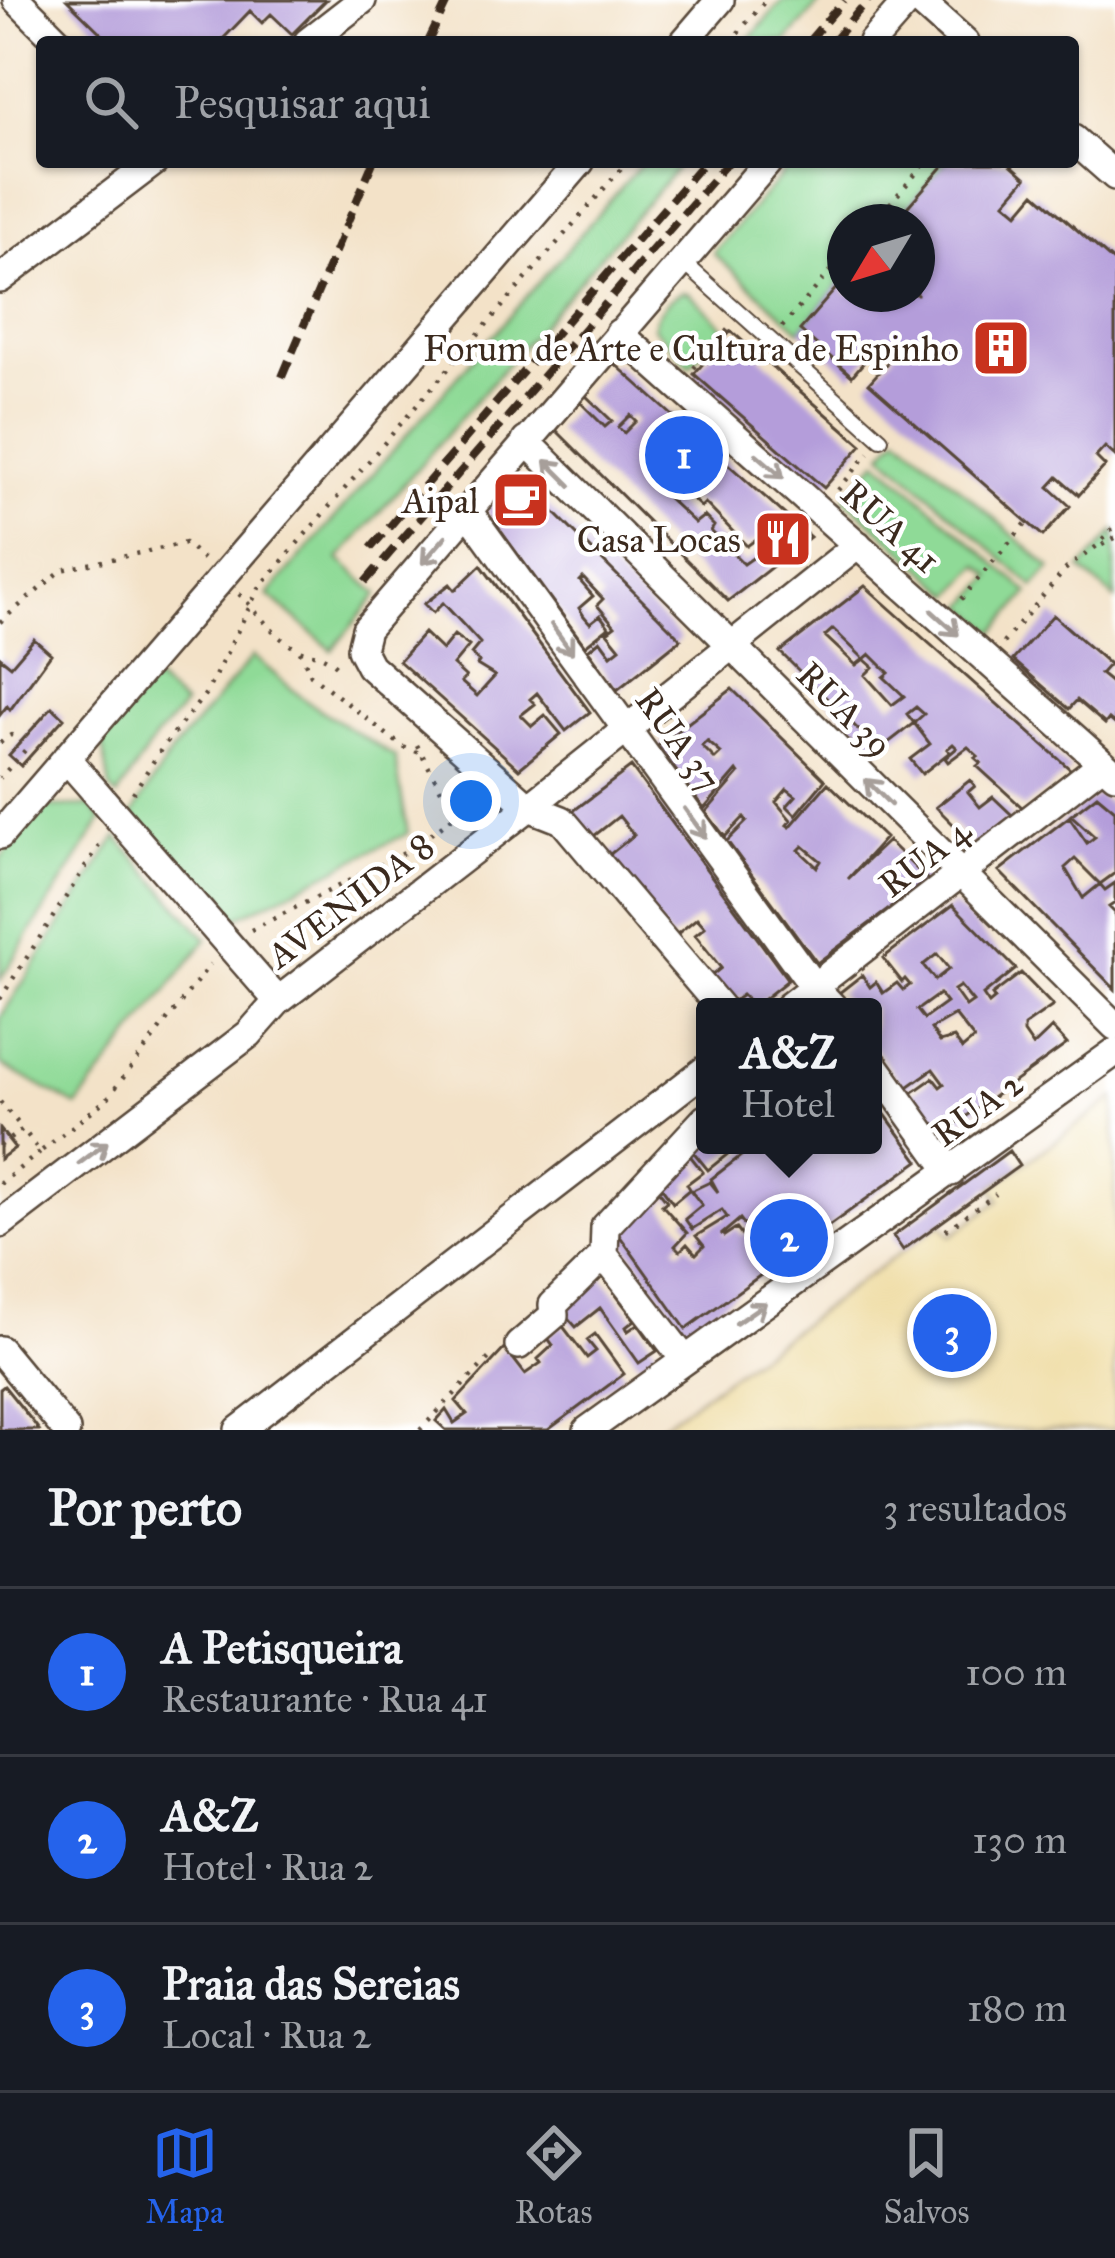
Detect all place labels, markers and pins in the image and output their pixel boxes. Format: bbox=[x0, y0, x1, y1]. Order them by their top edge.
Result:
building icon: Forum de Arte e Cultura de Espinho bbox=[970, 317, 1032, 379]
place label: Forum de Arte e Cultura de Espinho bbox=[423, 327, 959, 371]
pin: 1 bbox=[645, 410, 723, 500]
cafe icon: Aipal bbox=[490, 469, 552, 531]
place label: Aipal bbox=[400, 479, 479, 523]
restaurant icon: Casa Locas bbox=[752, 508, 814, 570]
place label: Casa Locas bbox=[577, 518, 741, 562]
pin: 2 bbox=[750, 1193, 828, 1283]
pin: 3 bbox=[913, 1288, 991, 1378]

